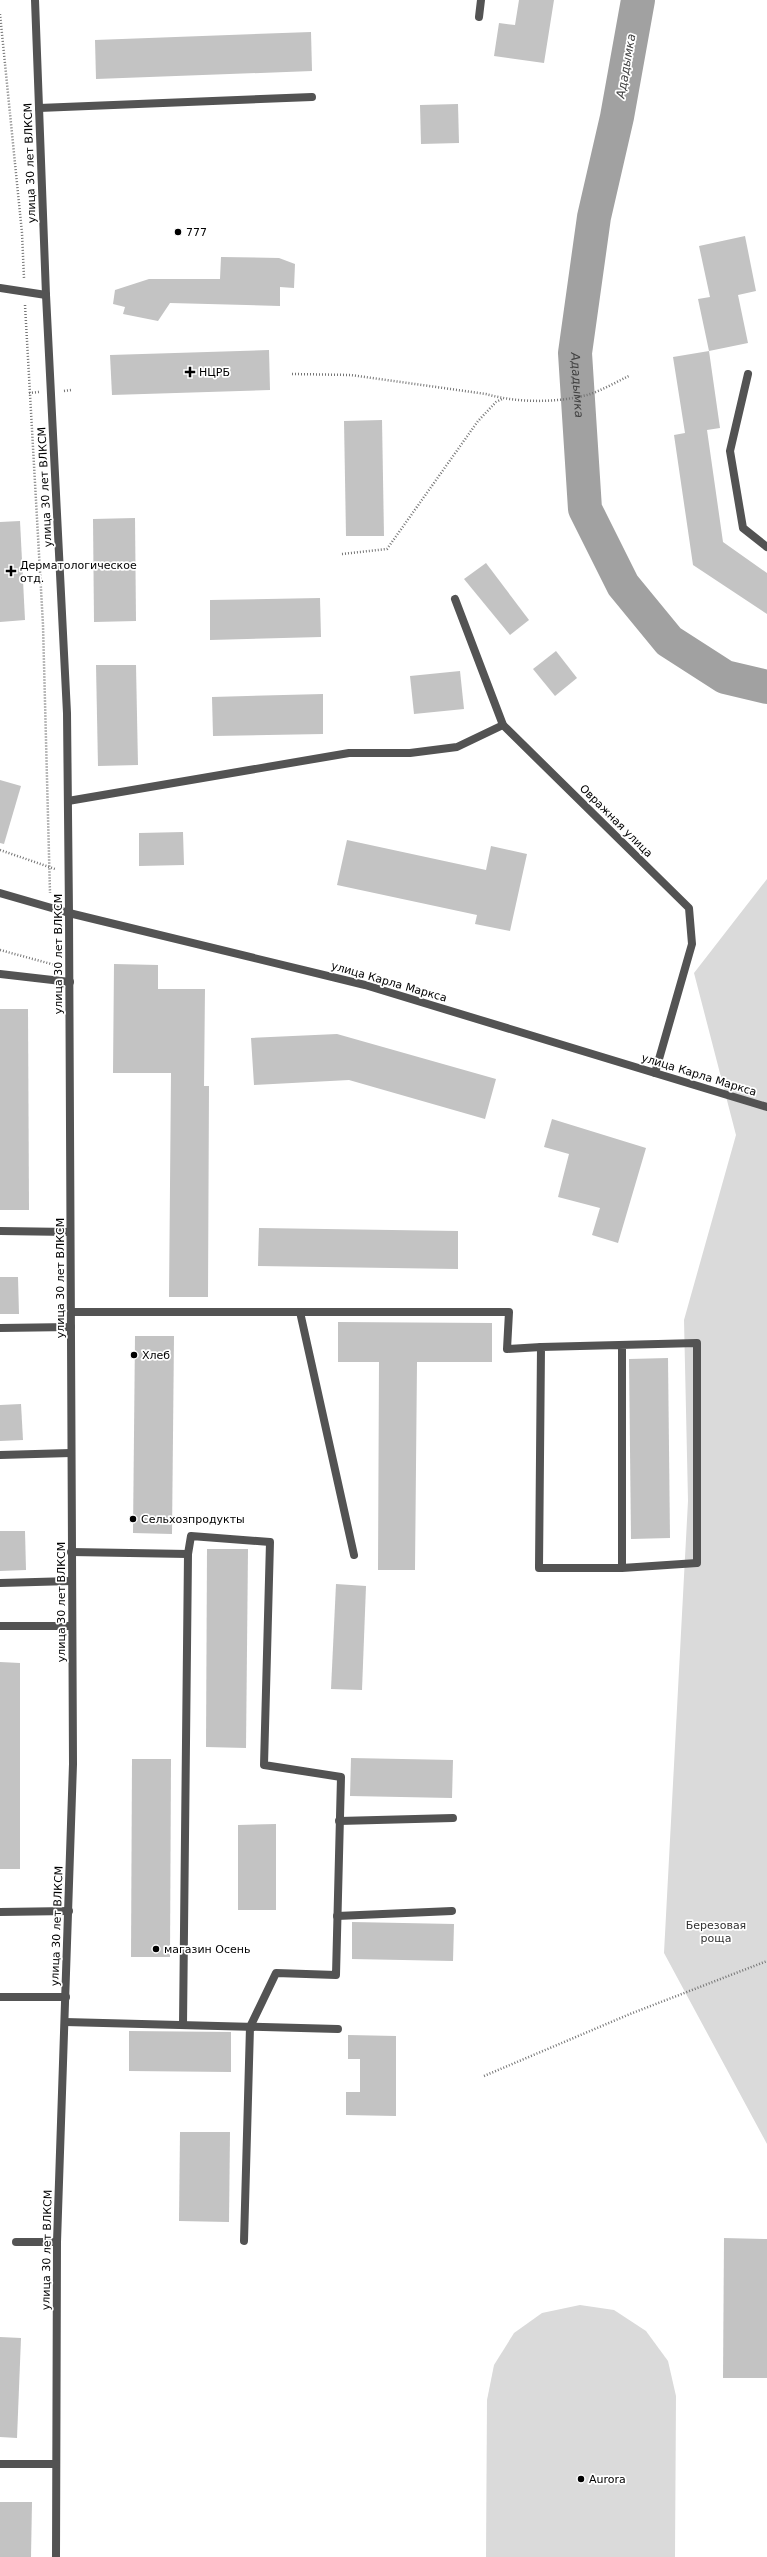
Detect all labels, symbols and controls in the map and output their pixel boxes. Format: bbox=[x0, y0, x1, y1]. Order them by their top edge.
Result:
water label: Ададымка bbox=[613, 33, 639, 100]
street label: улица 30 лет ВЛКСМ bbox=[21, 103, 39, 223]
place label: 777 bbox=[186, 226, 207, 239]
marker: 777 bbox=[173, 227, 183, 237]
water label: Ададымка bbox=[568, 351, 586, 418]
marker: НЦРБ bbox=[184, 366, 196, 378]
place label: НЦРБ bbox=[199, 366, 230, 379]
street label: улица 30 лет ВЛКСМ bbox=[35, 427, 55, 547]
place label: Дерматологическое отд. bbox=[20, 559, 137, 585]
marker: Дерматологическое отд. bbox=[5, 565, 17, 577]
street label: Овражная улица bbox=[577, 782, 655, 860]
street label: улица 30 лет ВЛКСМ bbox=[52, 894, 65, 1014]
street label: улица Карла Маркса bbox=[330, 959, 448, 1005]
street label: улица Карла Маркса bbox=[640, 1051, 758, 1099]
street label: улица 30 лет ВЛКСМ bbox=[54, 1218, 67, 1338]
place label: Хлеб bbox=[142, 1349, 170, 1362]
marker: Хлеб bbox=[129, 1350, 139, 1360]
place label: Сельхозпродукты bbox=[141, 1513, 245, 1526]
marker: Сельхозпродукты bbox=[128, 1514, 138, 1524]
street label: улица 30 лет ВЛКСМ bbox=[55, 1542, 68, 1662]
street label: улица 30 лет ВЛКСМ bbox=[48, 1866, 66, 1986]
park label: Березовая роща bbox=[686, 1919, 746, 1945]
place label: магазин Осень bbox=[164, 1943, 250, 1956]
marker: магазин Осень bbox=[151, 1944, 161, 1954]
street label: улица 30 лет ВЛКСМ bbox=[39, 2190, 55, 2310]
place label: Aurora bbox=[589, 2473, 626, 2486]
marker: Aurora bbox=[576, 2474, 586, 2484]

